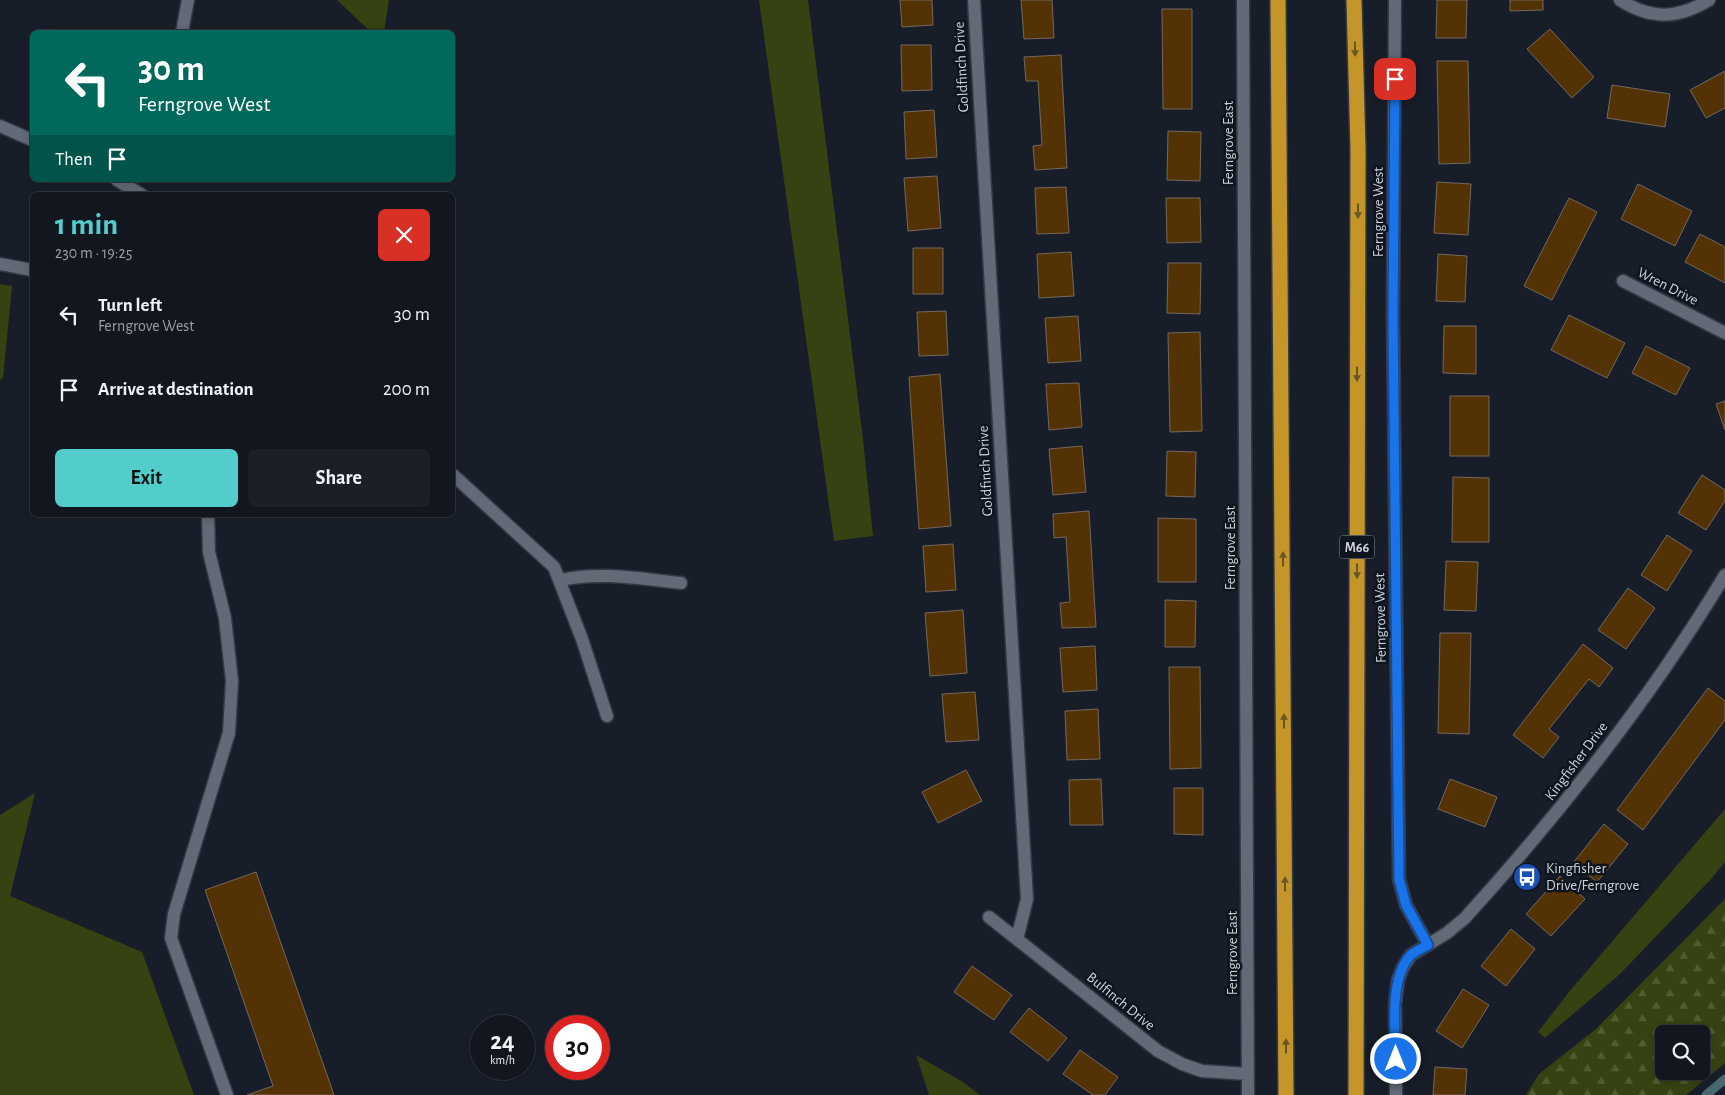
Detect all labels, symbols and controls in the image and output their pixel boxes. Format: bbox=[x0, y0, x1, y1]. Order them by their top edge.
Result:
street label: Goldfinch Drive bbox=[952, 21, 971, 113]
one-way arrow bbox=[1352, 41, 1360, 57]
icon: left bbox=[55, 50, 120, 115]
text: 30 m bbox=[138, 52, 205, 87]
pin bbox=[1374, 58, 1416, 100]
icon: arrive bbox=[1381, 65, 1409, 93]
text: Ferngrove West bbox=[138, 93, 270, 115]
street label: Ferngrove East bbox=[1221, 101, 1236, 185]
icon: arrive bbox=[103, 145, 131, 173]
text: Then bbox=[55, 150, 93, 169]
street label: Ferngrove West bbox=[1371, 167, 1386, 257]
one-way arrow bbox=[1354, 203, 1362, 219]
button: close bbox=[378, 209, 430, 261]
text: 1 min bbox=[55, 210, 118, 240]
text: 230 m · 19:25 bbox=[55, 245, 132, 261]
street label: Wren Drive bbox=[1635, 265, 1701, 308]
text: Turn left bbox=[98, 296, 162, 315]
icon: left bbox=[55, 301, 83, 329]
text: 30 m bbox=[394, 305, 430, 324]
text: Ferngrove West bbox=[98, 318, 194, 334]
one-way arrow bbox=[1353, 366, 1361, 382]
icon: arrive bbox=[55, 376, 83, 404]
text: Arrive at destination bbox=[98, 380, 254, 399]
text: 200 m bbox=[383, 380, 430, 399]
street label: Goldfinch Drive bbox=[976, 425, 995, 517]
button: Exit bbox=[55, 449, 238, 507]
button: Share bbox=[248, 449, 430, 507]
street label: Ferngrove East bbox=[1223, 506, 1238, 590]
road number: M66 bbox=[1340, 536, 1374, 558]
one-way arrow bbox=[1279, 551, 1287, 567]
one-way arrow bbox=[1353, 563, 1361, 579]
street label: Ferngrove West bbox=[1372, 573, 1389, 663]
one-way arrow bbox=[1280, 713, 1288, 729]
street label: Kingfisher Drive bbox=[1542, 719, 1611, 803]
place label: Kingfisher Drive/Ferngrove bbox=[1546, 861, 1639, 893]
bus stop icon: Kingfisher Drive/Ferngrove bbox=[1512, 862, 1542, 892]
one-way arrow bbox=[1281, 876, 1289, 892]
street label: Ferngrove East bbox=[1225, 911, 1240, 995]
street label: Bulfinch Drive bbox=[1084, 970, 1158, 1033]
speed limit sign: 30 bbox=[545, 1015, 610, 1080]
map controls bbox=[1655, 1025, 1710, 1080]
button: search bbox=[1655, 1025, 1710, 1080]
text: 24 bbox=[490, 1029, 515, 1054]
position arrow bbox=[1369, 1032, 1421, 1084]
one-way arrow bbox=[1282, 1038, 1290, 1054]
text: km/h bbox=[490, 1054, 515, 1066]

